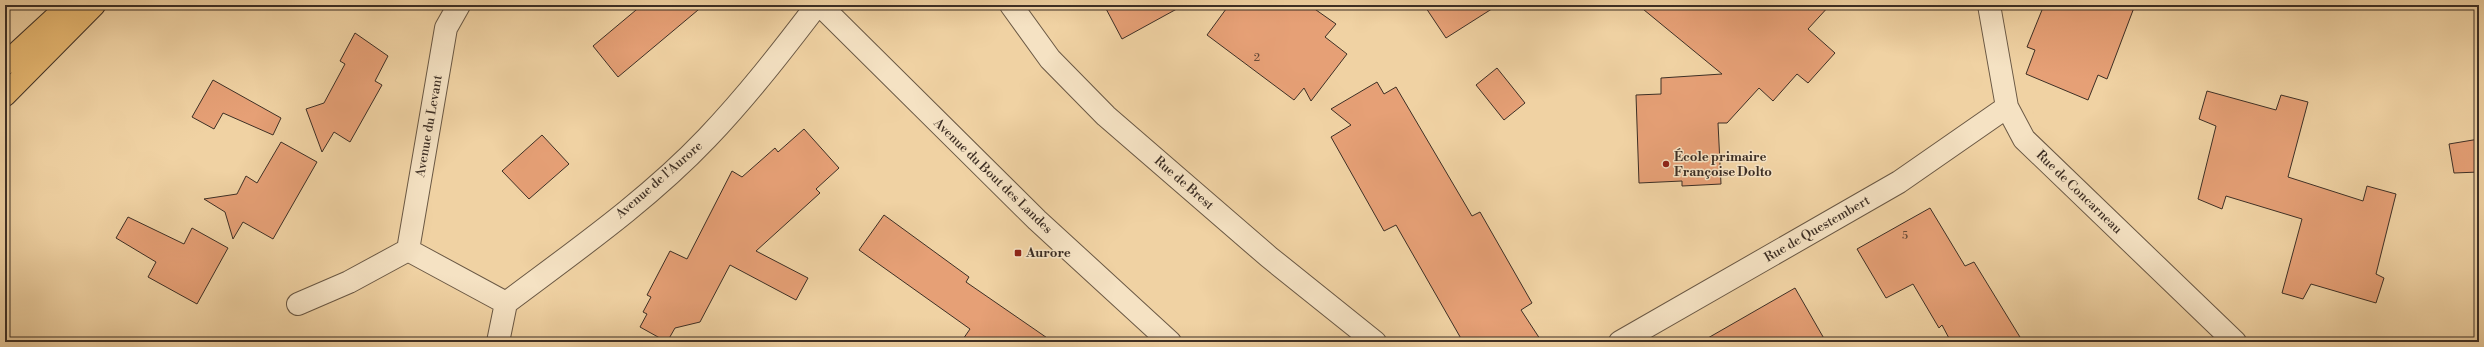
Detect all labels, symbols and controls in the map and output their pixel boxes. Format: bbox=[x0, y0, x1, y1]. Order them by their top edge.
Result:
house number: 2 bbox=[1254, 51, 1260, 65]
street label: Avenue du Levant bbox=[412, 73, 446, 179]
street label: Avenue du Bout des Landes bbox=[930, 114, 1056, 237]
street label: Avenue de l'Aurore bbox=[611, 138, 706, 223]
street label: Rue de Concarneau bbox=[2033, 147, 2126, 238]
place label: École primaire Françoise Dolto bbox=[1674, 148, 1772, 180]
street label: Rue de Brest bbox=[1151, 153, 1217, 214]
marker: École primaire Françoise Dolto bbox=[1661, 159, 1671, 169]
street label: Rue de Questembert bbox=[1761, 192, 1873, 266]
house number: 5 bbox=[1902, 229, 1908, 243]
place label: Aurore bbox=[1025, 245, 1071, 261]
marker: Aurore bbox=[1013, 248, 1023, 258]

